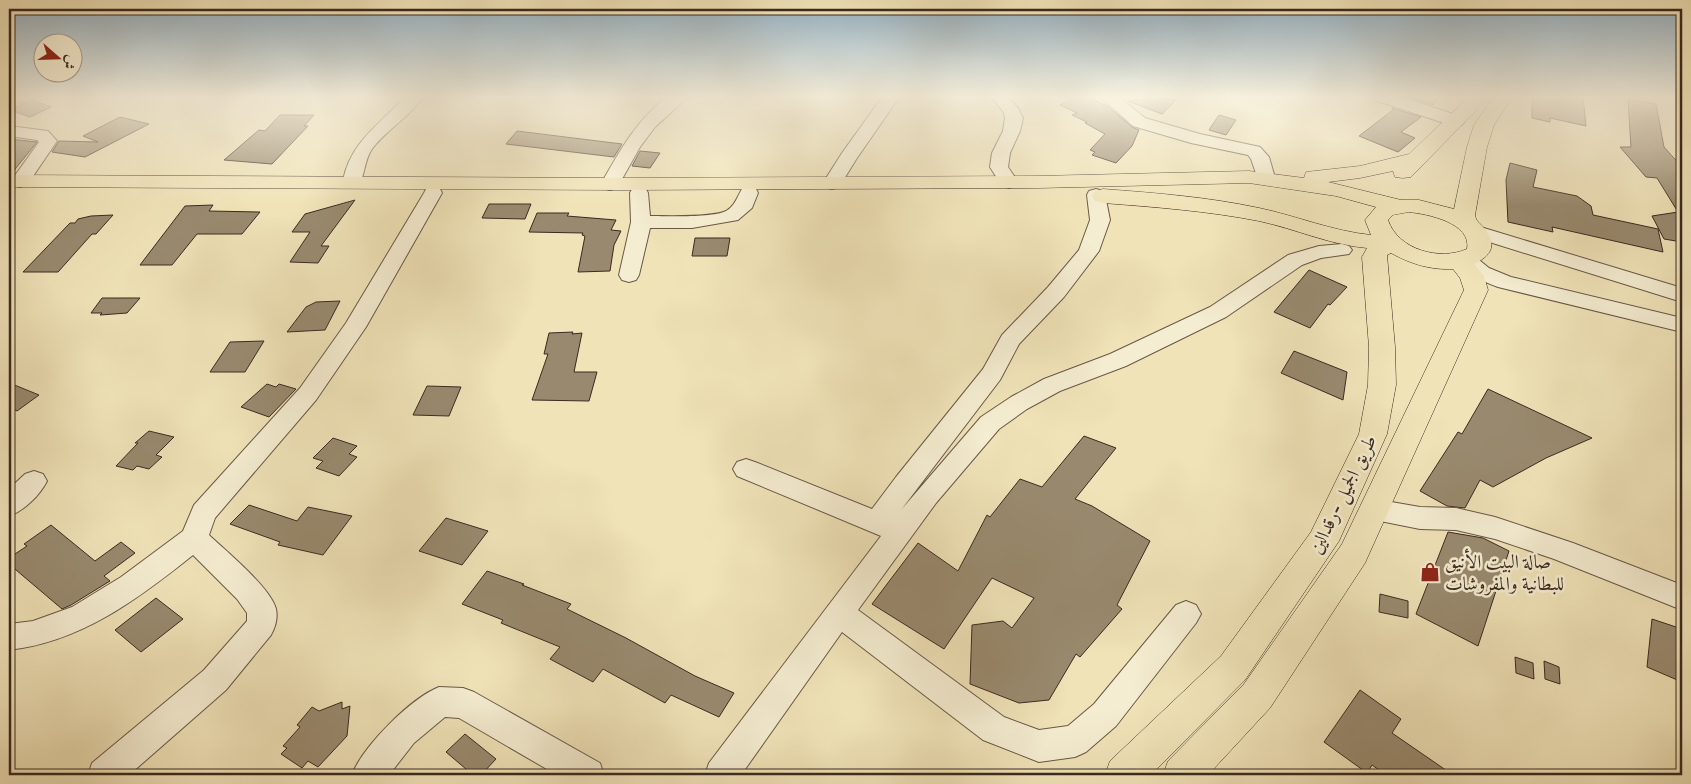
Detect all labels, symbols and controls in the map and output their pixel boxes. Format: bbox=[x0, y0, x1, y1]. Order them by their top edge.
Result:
north arrow bbox=[32, 32, 82, 82]
text: ش bbox=[58, 52, 80, 72]
street label: طريق الجميل -رقدالين bbox=[1305, 432, 1383, 558]
place label: صالة البيت الأنيق للبطانية والمفروشات bbox=[1445, 548, 1564, 597]
shop icon: صالة البيت الأنيق للبطانية والمفروشات bbox=[1419, 561, 1441, 583]

